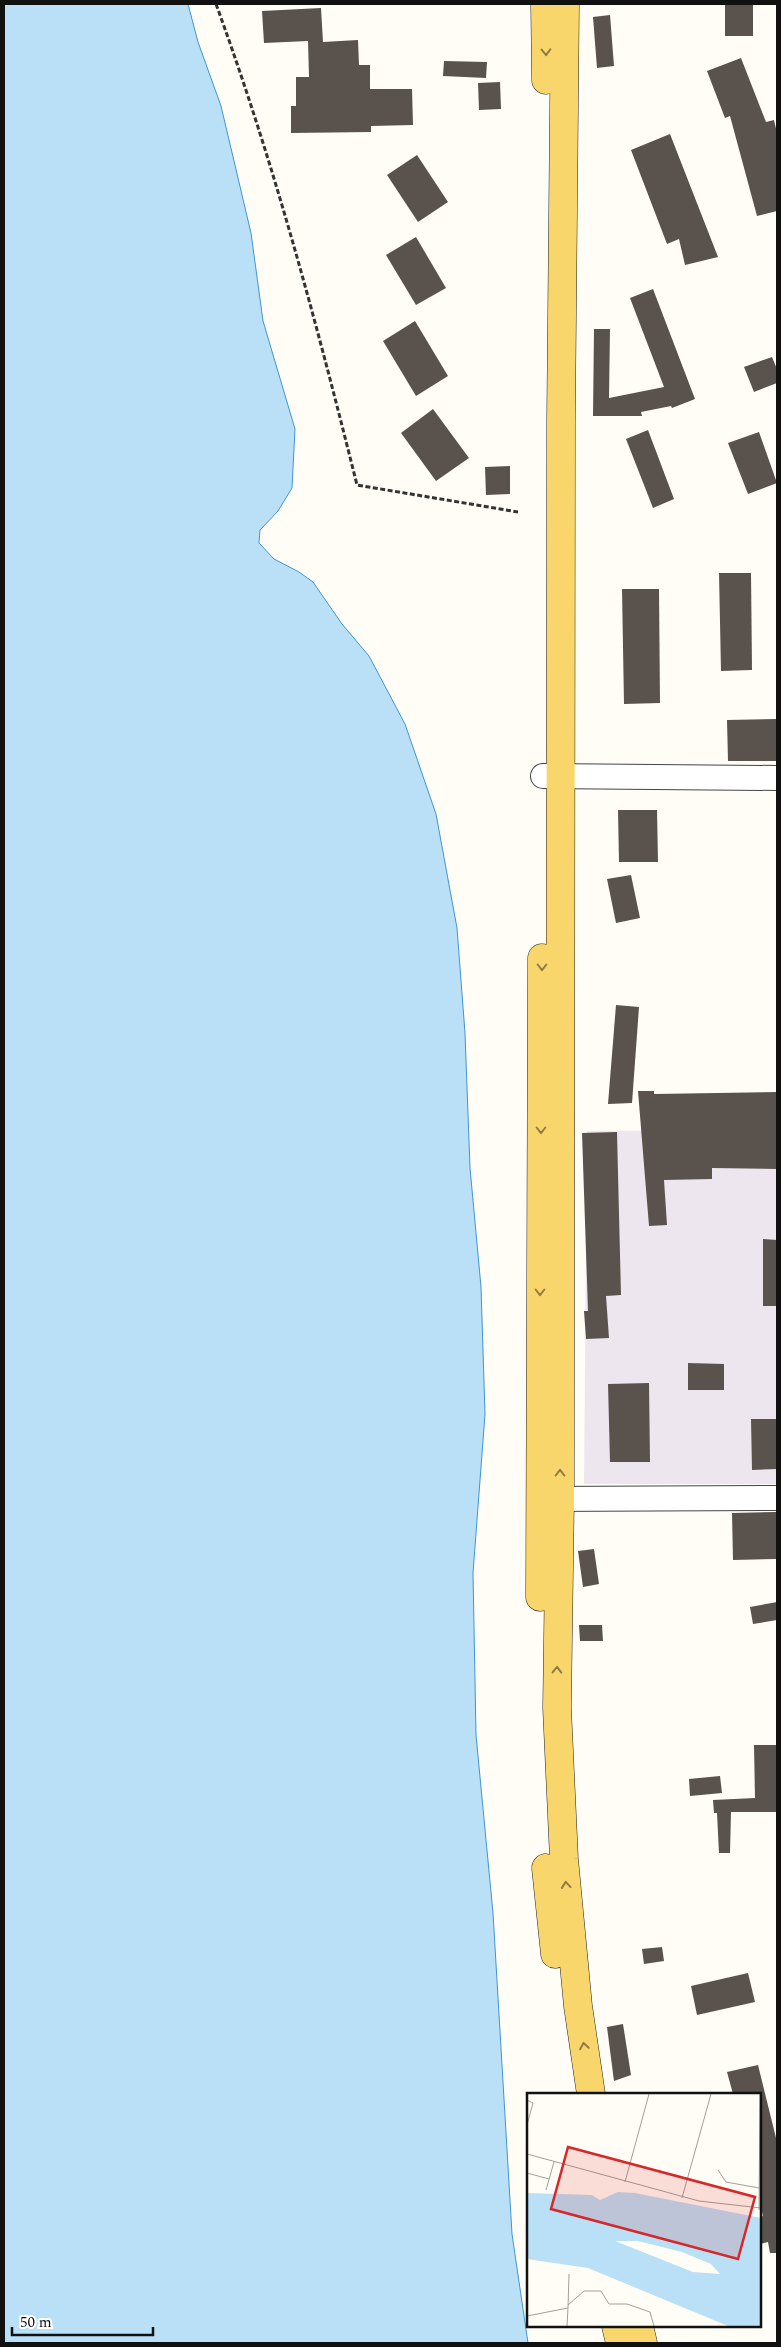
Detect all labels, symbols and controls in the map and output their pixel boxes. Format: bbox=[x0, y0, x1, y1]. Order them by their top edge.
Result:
one-way arrow bbox=[540, 49, 551, 57]
one-way arrow bbox=[537, 964, 547, 972]
one-way arrow bbox=[536, 1126, 546, 1134]
one-way arrow bbox=[535, 1289, 545, 1297]
one-way arrow bbox=[555, 1468, 565, 1476]
one-way arrow bbox=[552, 1666, 562, 1674]
one-way arrow bbox=[561, 1881, 572, 1889]
one-way arrow bbox=[579, 2042, 590, 2050]
inset map bbox=[527, 2093, 761, 2327]
scale bar bbox=[12, 2304, 154, 2336]
text: 50 m bbox=[20, 2311, 52, 2334]

